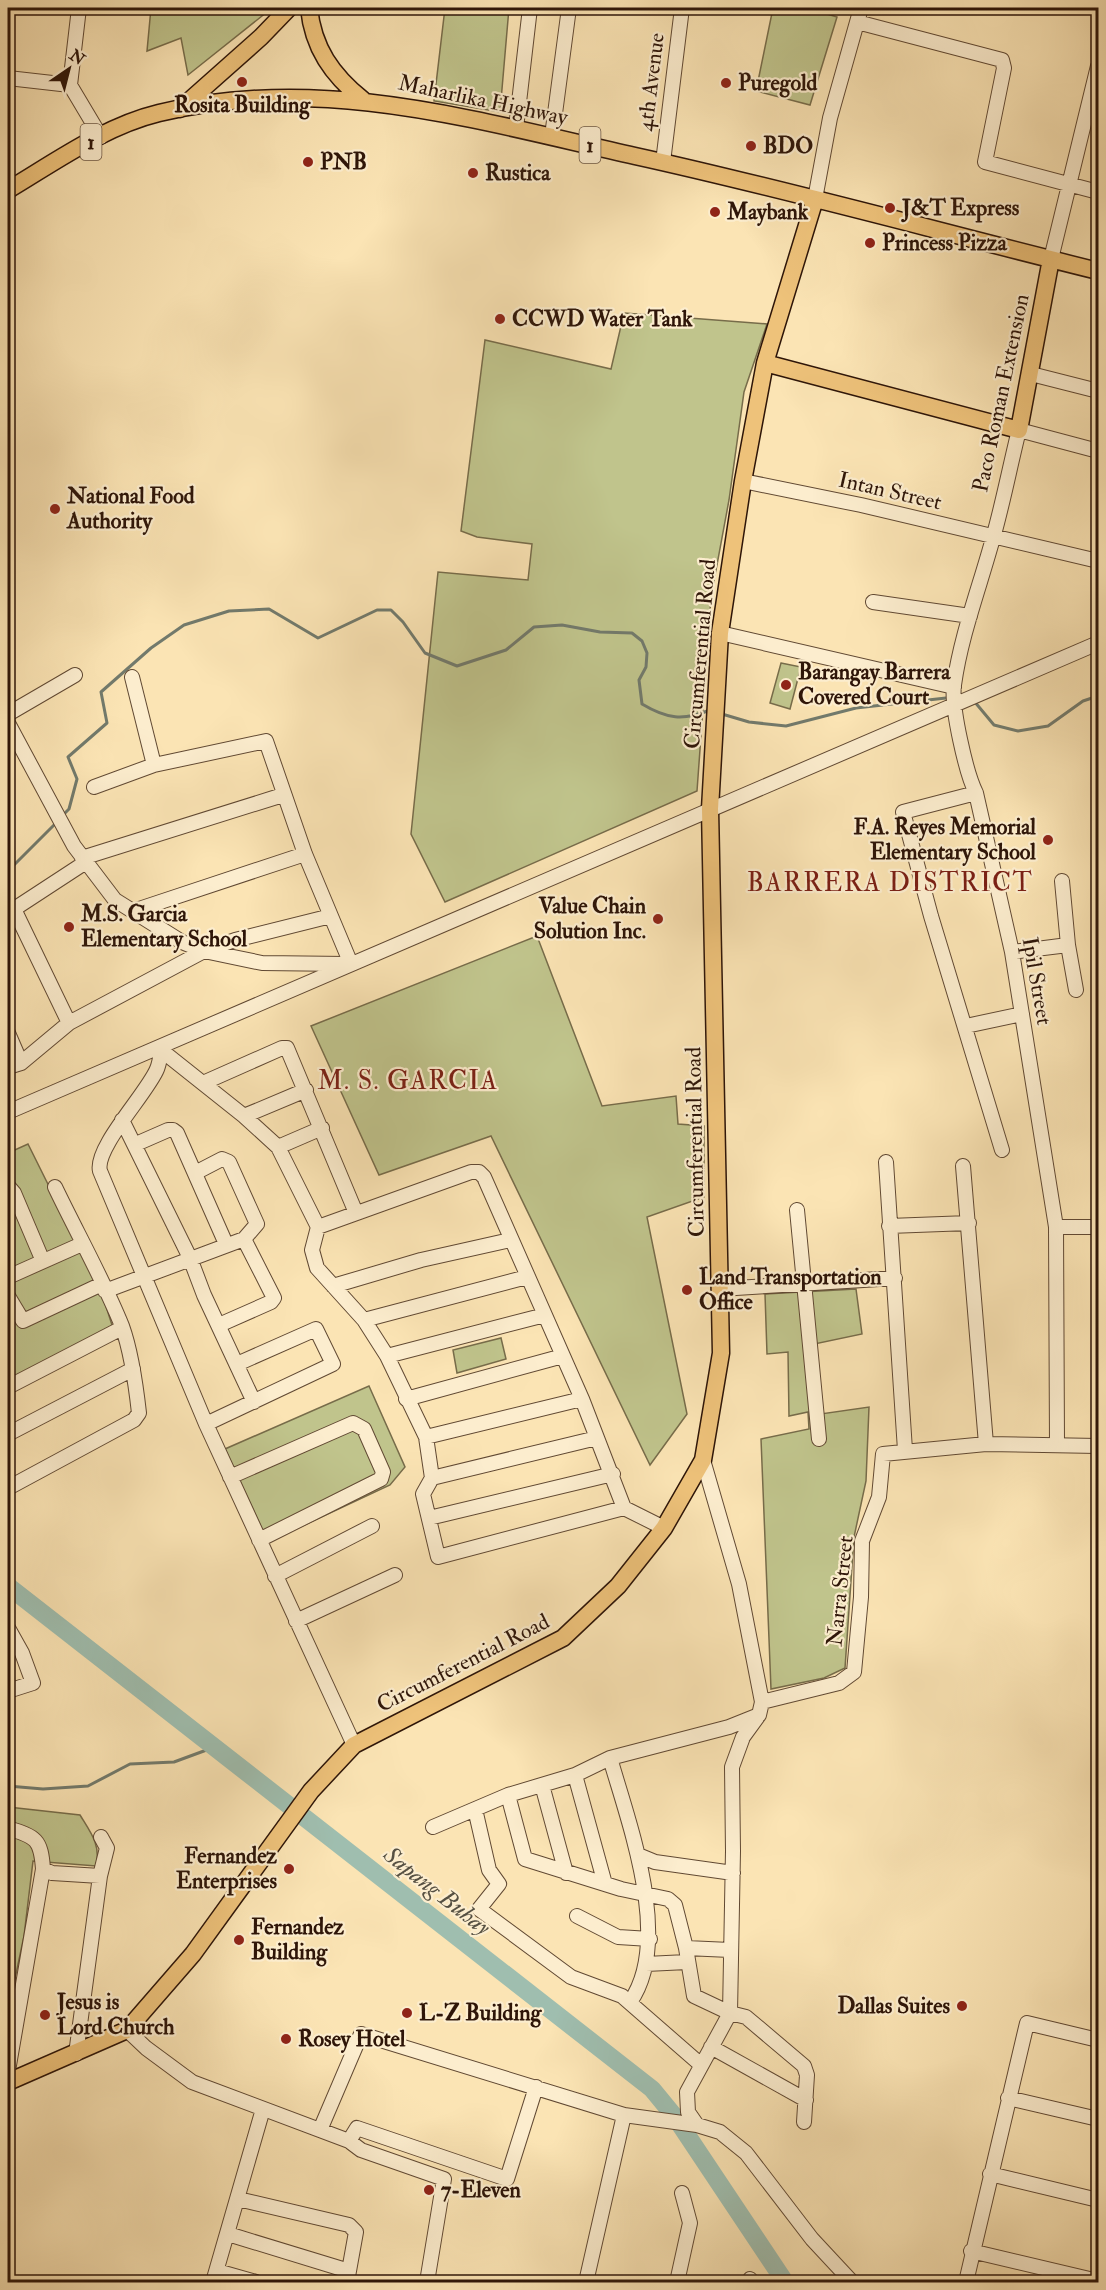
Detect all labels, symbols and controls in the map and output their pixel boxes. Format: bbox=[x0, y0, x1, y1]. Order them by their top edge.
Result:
street label: 4th Avenue bbox=[631, 31, 671, 133]
north arrow bbox=[39, 39, 99, 99]
text: N bbox=[65, 45, 89, 70]
street label: Maharlika Highway bbox=[396, 68, 571, 132]
place label: Puregold bbox=[738, 69, 817, 98]
marker: Rosita Building bbox=[235, 75, 249, 89]
marker: Puregold bbox=[719, 76, 733, 90]
place label: Rosita Building bbox=[174, 91, 311, 120]
road number: 1 bbox=[80, 124, 101, 160]
road number: 1 bbox=[580, 127, 600, 163]
place label: BDO bbox=[763, 132, 813, 160]
marker: BDO bbox=[744, 139, 758, 153]
place label: PNB bbox=[320, 148, 367, 176]
marker: PNB bbox=[301, 155, 315, 169]
place label: Rustica bbox=[485, 159, 551, 187]
marker: Rustica bbox=[466, 166, 480, 180]
place label: J&T Express bbox=[901, 194, 1020, 223]
place label: Maybank bbox=[726, 198, 809, 227]
marker: J&T Express bbox=[883, 201, 897, 215]
marker: Maybank bbox=[708, 205, 722, 219]
place label: Princess Pizza bbox=[882, 229, 1008, 257]
marker: Princess Pizza bbox=[863, 236, 877, 250]
street label: Paco Roman Extension bbox=[966, 291, 1036, 495]
place label: CCWD Water Tank bbox=[512, 305, 693, 333]
marker: CCWD Water Tank bbox=[493, 312, 507, 326]
street label: Intan Street bbox=[836, 466, 944, 516]
place label: National Food Authority bbox=[66, 482, 195, 536]
marker: National Food Authority bbox=[48, 502, 62, 516]
street label: Circumferential Road bbox=[678, 558, 722, 750]
place label: Barangay Barrera Covered Court bbox=[798, 658, 951, 711]
marker: Barangay Barrera Covered Court bbox=[779, 678, 793, 692]
place label: F.A. Reyes Memorial Elementary School bbox=[854, 813, 1036, 867]
marker: F.A. Reyes Memorial Elementary School bbox=[1041, 833, 1055, 847]
district label: BARRERA DISTRICT bbox=[747, 867, 1033, 899]
place label: Value Chain Solution Inc. bbox=[534, 892, 647, 945]
place label: M.S. Garcia Elementary School bbox=[80, 900, 247, 954]
marker: Value Chain Solution Inc. bbox=[651, 912, 665, 926]
marker: M.S. Garcia Elementary School bbox=[62, 920, 76, 934]
street label: Ipil Street bbox=[1015, 935, 1059, 1027]
street label: Circumferential Road bbox=[679, 1046, 711, 1237]
district label: M. S. GARCIA bbox=[317, 1065, 499, 1097]
place label: Land Transportation Office bbox=[699, 1263, 882, 1316]
marker: Land Transportation Office bbox=[680, 1283, 694, 1297]
street label: Narra Street bbox=[820, 1534, 860, 1648]
street label: Circumferential Road bbox=[372, 1607, 554, 1719]
water label: Sapang Buhay bbox=[376, 1839, 498, 1943]
place label: Fernandez Enterprises bbox=[176, 1842, 277, 1896]
marker: Fernandez Enterprises bbox=[282, 1862, 296, 1876]
place label: Fernandez Building bbox=[251, 1913, 344, 1967]
marker: Fernandez Building bbox=[232, 1933, 246, 1947]
place label: Jesus is Lord Church bbox=[56, 1988, 175, 2041]
place label: Dallas Suites bbox=[837, 1992, 950, 2020]
place label: L-Z Building bbox=[419, 1999, 543, 2028]
marker: Dallas Suites bbox=[955, 1999, 969, 2013]
marker: L-Z Building bbox=[400, 2006, 414, 2020]
marker: Jesus is Lord Church bbox=[38, 2008, 52, 2022]
place label: Rosey Hotel bbox=[298, 2025, 406, 2054]
marker: Rosey Hotel bbox=[279, 2032, 293, 2046]
place label: 7-Eleven bbox=[441, 2176, 521, 2204]
marker: 7-Eleven bbox=[422, 2183, 436, 2197]

